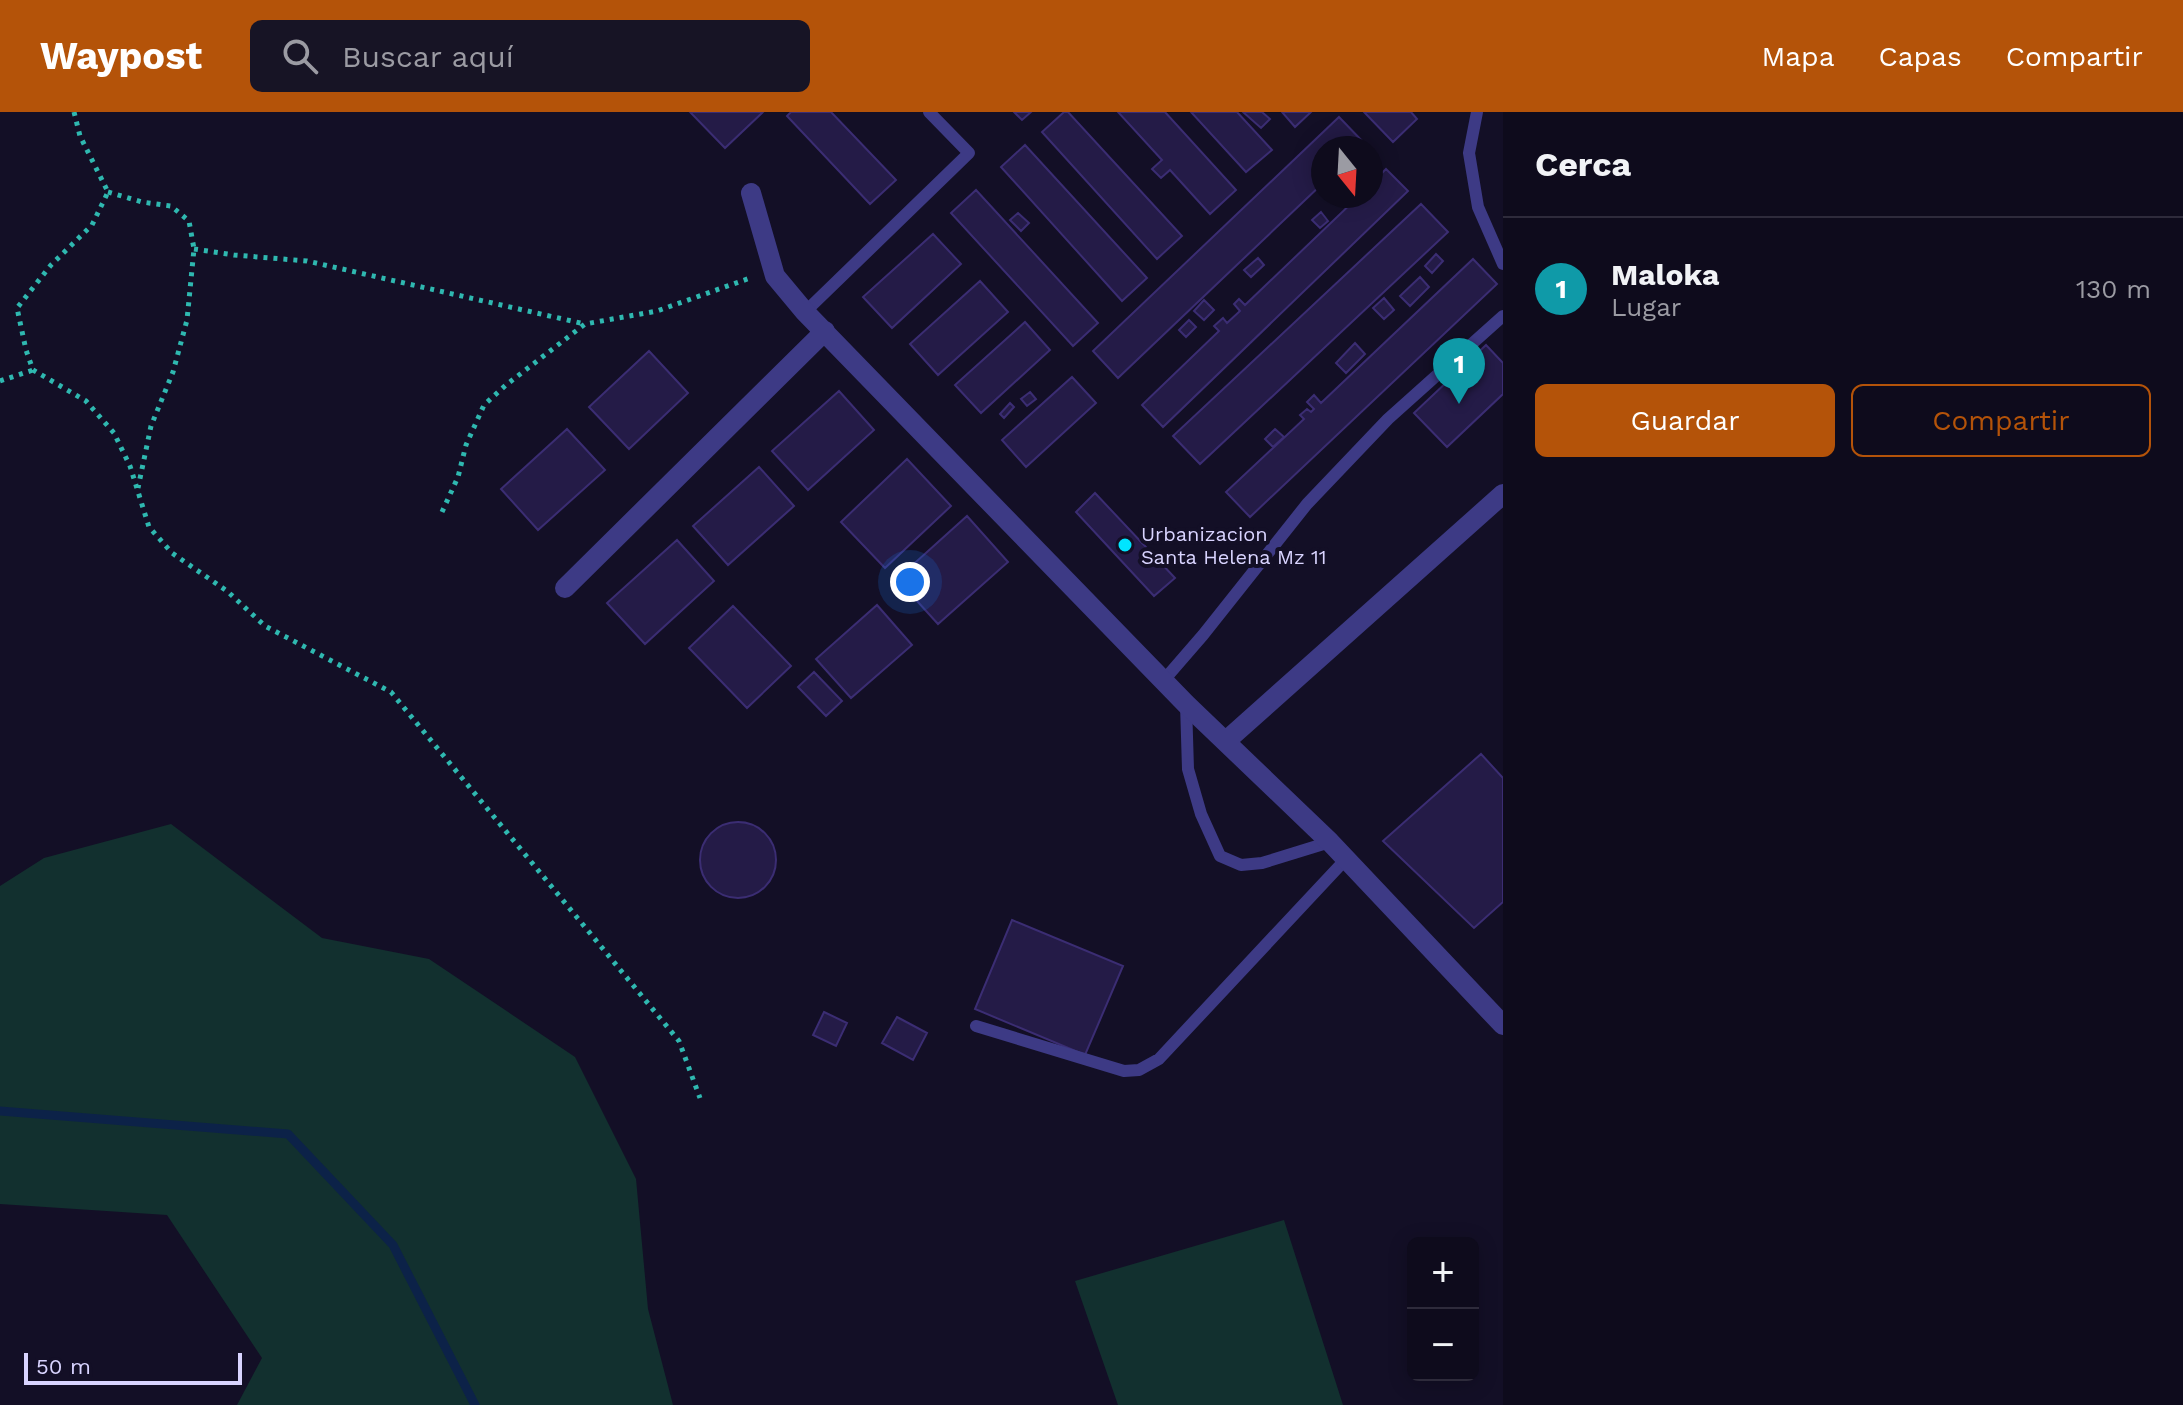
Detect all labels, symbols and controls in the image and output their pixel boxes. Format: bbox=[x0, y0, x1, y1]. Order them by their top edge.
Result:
search box bbox=[250, 20, 810, 92]
text: Waypost bbox=[40, 34, 202, 78]
icon: search bbox=[278, 34, 322, 78]
text: Buscar aquí bbox=[342, 39, 514, 74]
text: Mapa bbox=[1761, 40, 1834, 73]
text: Capas bbox=[1878, 40, 1962, 73]
text: Compartir bbox=[2006, 40, 2143, 73]
north arrow bbox=[1311, 136, 1383, 208]
text: Cerca bbox=[1535, 144, 1631, 184]
text: Maloka bbox=[1611, 257, 1719, 292]
text: 1 bbox=[1555, 274, 1567, 304]
text: 130 m bbox=[2076, 274, 2151, 304]
text: Lugar bbox=[1611, 292, 1681, 322]
pin: 1 bbox=[1433, 338, 1485, 404]
button: Guardar bbox=[1535, 384, 1835, 457]
button: Compartir bbox=[1851, 384, 2151, 457]
place label: Urbanizacion Santa Helena Mz 11 bbox=[1141, 522, 1327, 569]
marker: Urbanizacion Santa Helena Mz 11 bbox=[1116, 536, 1134, 554]
your location bbox=[890, 562, 930, 602]
map controls bbox=[1407, 1237, 1479, 1381]
button: + bbox=[1407, 1237, 1479, 1309]
button: − bbox=[1407, 1309, 1479, 1381]
scale bar bbox=[24, 1349, 242, 1385]
text: 50 m bbox=[36, 1354, 91, 1379]

